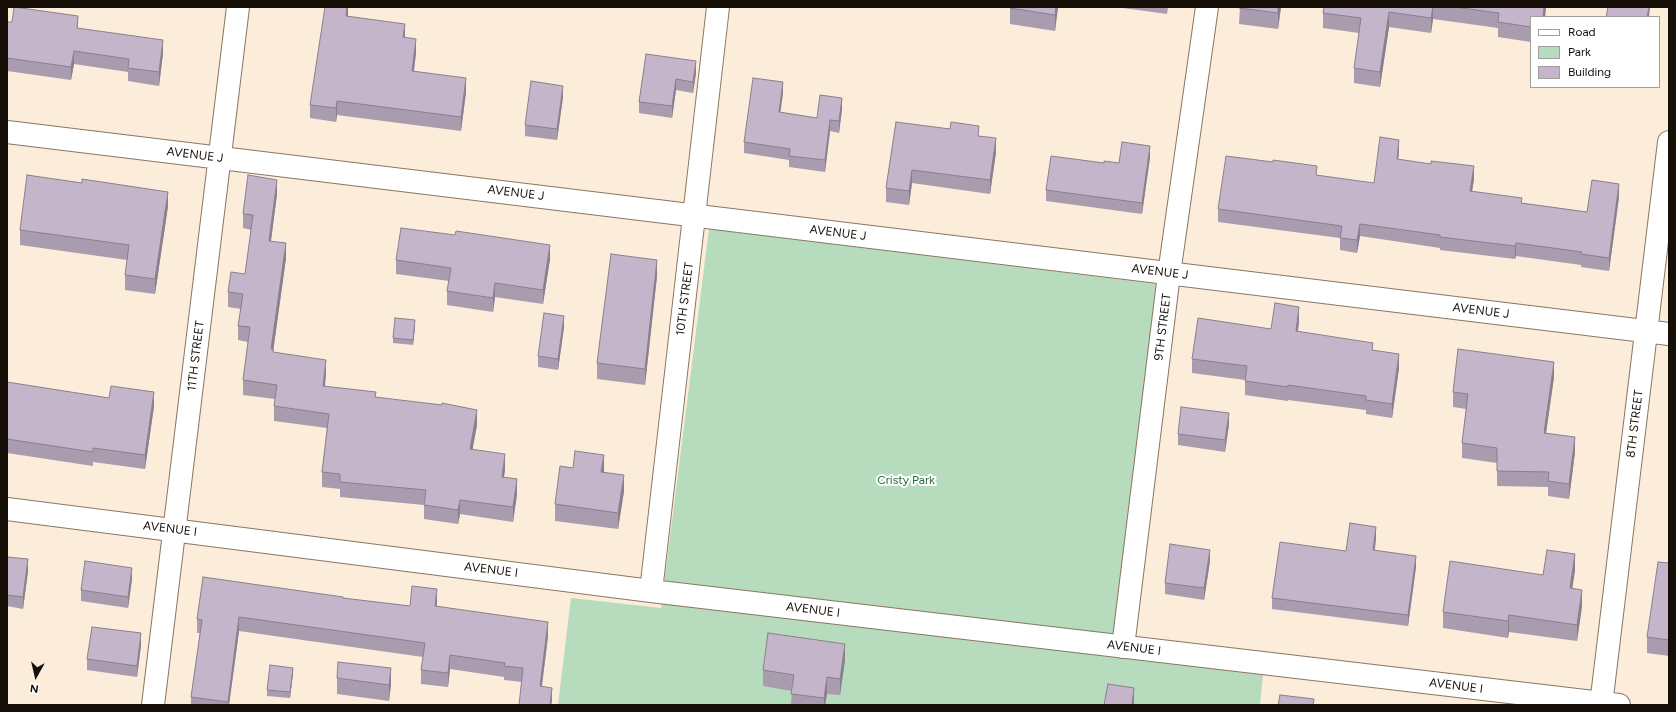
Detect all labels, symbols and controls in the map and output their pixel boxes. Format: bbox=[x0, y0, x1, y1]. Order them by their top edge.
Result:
legend bbox=[1530, 16, 1660, 88]
text: Road bbox=[1568, 25, 1596, 39]
text: Park bbox=[1568, 45, 1591, 59]
text: Building bbox=[1568, 65, 1611, 79]
street label: AVENUE J bbox=[166, 144, 224, 166]
street label: AVENUE J bbox=[487, 182, 545, 204]
street label: AVENUE J bbox=[809, 222, 867, 244]
street label: AVENUE J bbox=[1131, 261, 1189, 283]
street label: 10TH STREET bbox=[673, 262, 697, 336]
street label: 9TH STREET bbox=[1152, 293, 1174, 361]
street label: AVENUE J bbox=[1452, 300, 1510, 322]
street label: 11TH STREET bbox=[185, 320, 207, 392]
street label: 8TH STREET bbox=[1624, 389, 1646, 459]
park label: Cristy Park bbox=[877, 473, 935, 487]
street label: AVENUE I bbox=[142, 519, 198, 539]
street label: AVENUE I bbox=[463, 560, 519, 580]
street label: AVENUE I bbox=[785, 600, 841, 620]
street label: AVENUE I bbox=[1106, 638, 1162, 658]
north arrow bbox=[16, 656, 56, 696]
street label: AVENUE I bbox=[1428, 676, 1484, 696]
text: N bbox=[29, 681, 39, 695]

